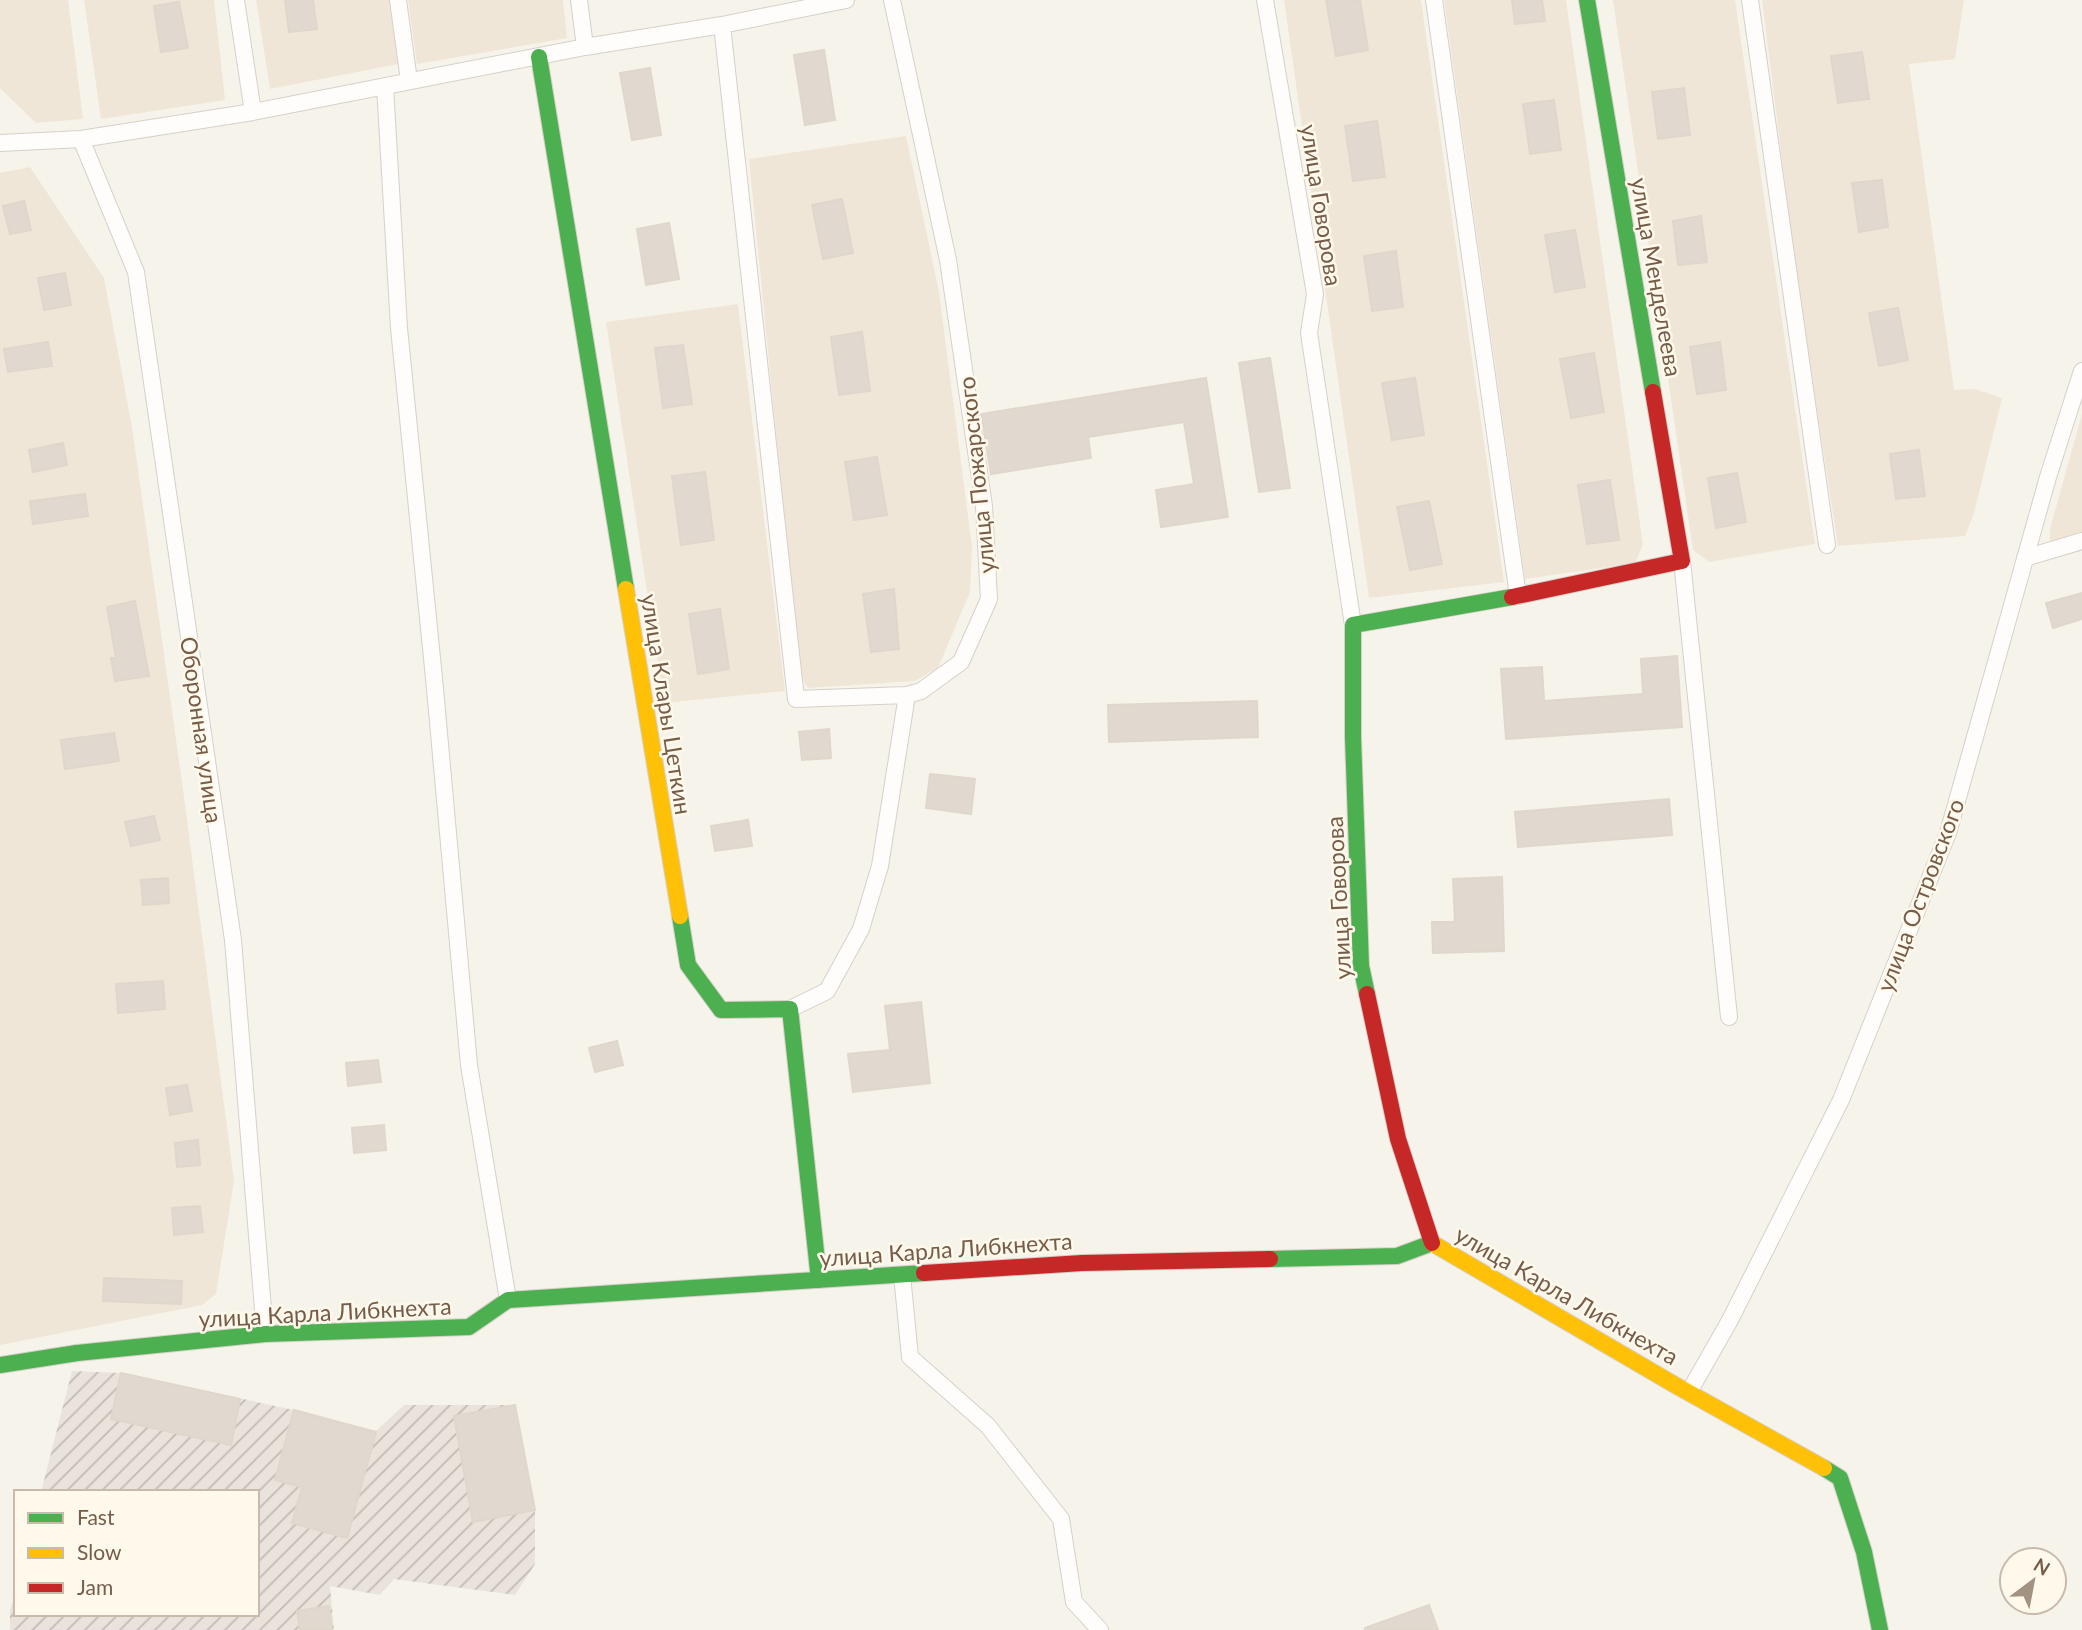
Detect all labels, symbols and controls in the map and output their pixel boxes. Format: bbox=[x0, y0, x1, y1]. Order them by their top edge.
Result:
street label: улица Говорова bbox=[1295, 122, 1349, 288]
street label: улица Менделеева bbox=[1626, 175, 1688, 379]
street label: улица Пожарского bbox=[952, 375, 1000, 575]
street label: улица Клары Цеткин bbox=[636, 592, 698, 816]
street label: Оборонная улица bbox=[175, 635, 229, 825]
street label: улица Островского bbox=[1870, 795, 1970, 995]
street label: улица Говорова bbox=[1320, 816, 1356, 980]
street label: улица Карла Либкнехта bbox=[1450, 1220, 1684, 1370]
street label: улица Карла Либкнехта bbox=[819, 1226, 1073, 1272]
street label: улица Карла Либкнехта bbox=[198, 1291, 452, 1333]
legend bbox=[14, 1490, 259, 1616]
text: Fast bbox=[77, 1504, 115, 1529]
text: Slow bbox=[77, 1539, 122, 1564]
north arrow bbox=[1998, 1546, 2068, 1616]
text: N bbox=[2030, 1553, 2055, 1580]
text: Jam bbox=[77, 1574, 113, 1599]

